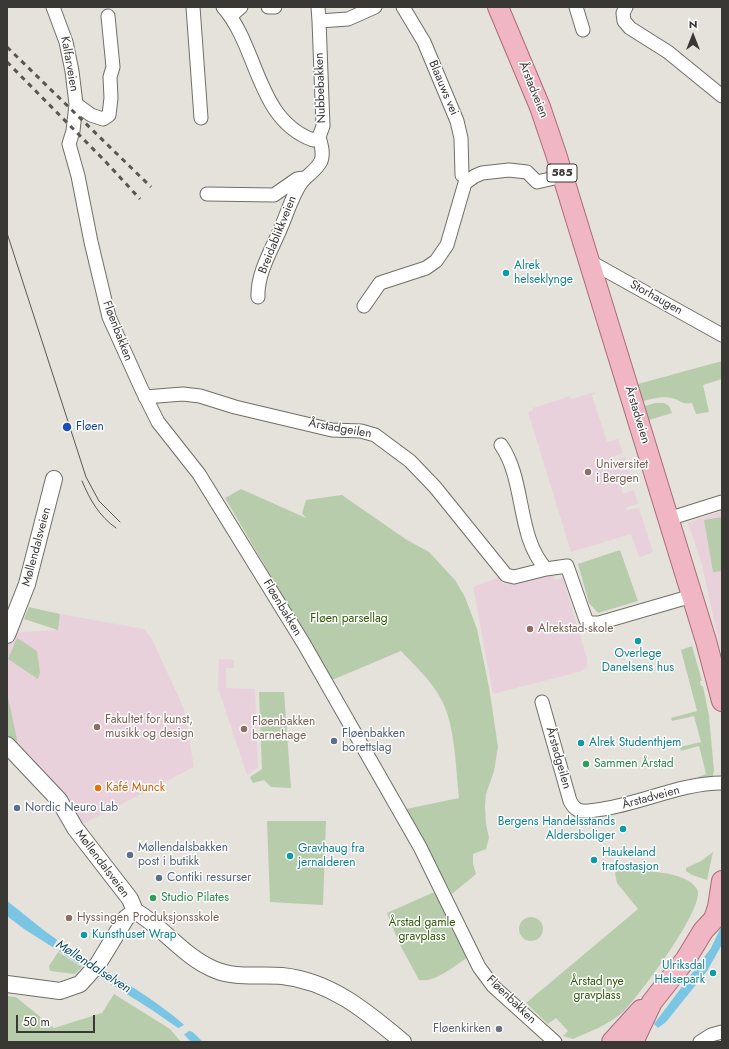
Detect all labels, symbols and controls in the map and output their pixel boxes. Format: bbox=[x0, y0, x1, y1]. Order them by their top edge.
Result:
north arrow bbox=[673, 16, 713, 56]
text: N bbox=[689, 16, 697, 32]
street label: Kalfarveien bbox=[57, 35, 81, 93]
street label: Nubbebakken bbox=[313, 52, 329, 124]
street label: Blaauws vei bbox=[425, 58, 461, 118]
street label: Årstadveien bbox=[515, 60, 551, 120]
road number: 585 bbox=[547, 164, 577, 182]
street label: Breidablikkveien bbox=[256, 194, 300, 276]
place label: Alrek helseklynge bbox=[514, 259, 573, 287]
marker: Alrek helseklynge bbox=[501, 268, 511, 278]
street label: Storhaugen bbox=[627, 278, 685, 318]
street label: Fløenbakken bbox=[99, 299, 135, 363]
street label: Årstadveien bbox=[621, 385, 653, 445]
street label: Årstadgeilen bbox=[307, 416, 373, 442]
place label: Fløen bbox=[76, 420, 104, 434]
marker: Fløen bbox=[61, 421, 73, 433]
place label: Universitet i Bergen bbox=[596, 458, 648, 486]
marker: Universitet i Bergen bbox=[583, 467, 593, 477]
street label: Møllendalsveien bbox=[20, 506, 54, 588]
street label: Fløenbakken bbox=[260, 577, 304, 639]
park label: Fløen parsellag bbox=[310, 612, 388, 626]
place label: Alrekstad skole bbox=[538, 622, 613, 636]
marker: Alrekstad skole bbox=[525, 624, 535, 634]
marker: Overlege Danelsens hus bbox=[633, 636, 643, 646]
place label: Overlege Danelsens hus bbox=[602, 647, 674, 675]
place label: Fakultet for kunst, musikk og design bbox=[105, 713, 194, 741]
place label: Fløenbakken barnehage bbox=[252, 715, 315, 743]
marker: Fakultet for kunst, musikk og design bbox=[92, 722, 102, 732]
marker: Fløenbakken barnehage bbox=[239, 724, 249, 734]
street label: Årstadgeilen bbox=[542, 725, 574, 791]
place label: Fløenbakken borettslag bbox=[342, 727, 405, 755]
marker: Fløenbakken borettslag bbox=[329, 736, 339, 746]
place label: Alrek Studenthjem bbox=[589, 736, 681, 750]
marker: Alrek Studenthjem bbox=[576, 738, 586, 748]
place label: Sammen Årstad bbox=[594, 757, 674, 771]
marker: Sammen Årstad bbox=[581, 759, 591, 769]
place label: Kafé Munck bbox=[106, 781, 165, 795]
marker: Kafé Munck bbox=[93, 783, 103, 793]
street label: Årstadveien bbox=[621, 783, 681, 813]
place label: Nordic Neuro Lab bbox=[25, 801, 118, 815]
marker: Nordic Neuro Lab bbox=[12, 803, 22, 813]
place label: Bergens Handelsstands Aldersboliger bbox=[498, 815, 615, 843]
marker: Bergens Handelsstands Aldersboliger bbox=[618, 824, 628, 834]
street label: Møllendalsveien bbox=[72, 827, 132, 901]
place label: Møllendalsbakken post i butikk bbox=[138, 841, 228, 869]
place label: Gravhaug fra jernalderen bbox=[298, 842, 365, 870]
place label: Haukeland trafostasjon bbox=[602, 846, 659, 874]
marker: Møllendalsbakken post i butikk bbox=[125, 850, 135, 860]
marker: Gravhaug fra jernalderen bbox=[285, 851, 295, 861]
marker: Haukeland trafostasjon bbox=[589, 855, 599, 865]
place label: Contiki ressurser bbox=[167, 871, 251, 885]
marker: Contiki ressurser bbox=[154, 873, 164, 883]
place label: Studio Pilates bbox=[161, 891, 229, 905]
marker: Studio Pilates bbox=[148, 893, 158, 903]
place label: Hyssingen Produksjonsskole bbox=[77, 911, 219, 925]
marker: Hyssingen Produksjonsskole bbox=[64, 913, 74, 923]
park label: Årstad gamle gravplass bbox=[389, 916, 455, 944]
place label: Kunsthuset Wrap bbox=[92, 928, 177, 942]
marker: Kunsthuset Wrap bbox=[79, 930, 89, 940]
water label: Møllendalselven bbox=[53, 937, 133, 997]
place label: Ulriksdal Helsepark bbox=[654, 959, 705, 987]
marker: Ulriksdal Helsepark bbox=[708, 968, 718, 978]
street label: Fløenbakken bbox=[483, 973, 539, 1027]
park label: Årstad nye gravplass bbox=[570, 975, 624, 1003]
scale bar bbox=[18, 1007, 97, 1033]
text: 50 m bbox=[23, 1013, 50, 1031]
place label: Fløenkirken bbox=[433, 1022, 491, 1036]
marker: Fløenkirken bbox=[494, 1024, 504, 1034]

